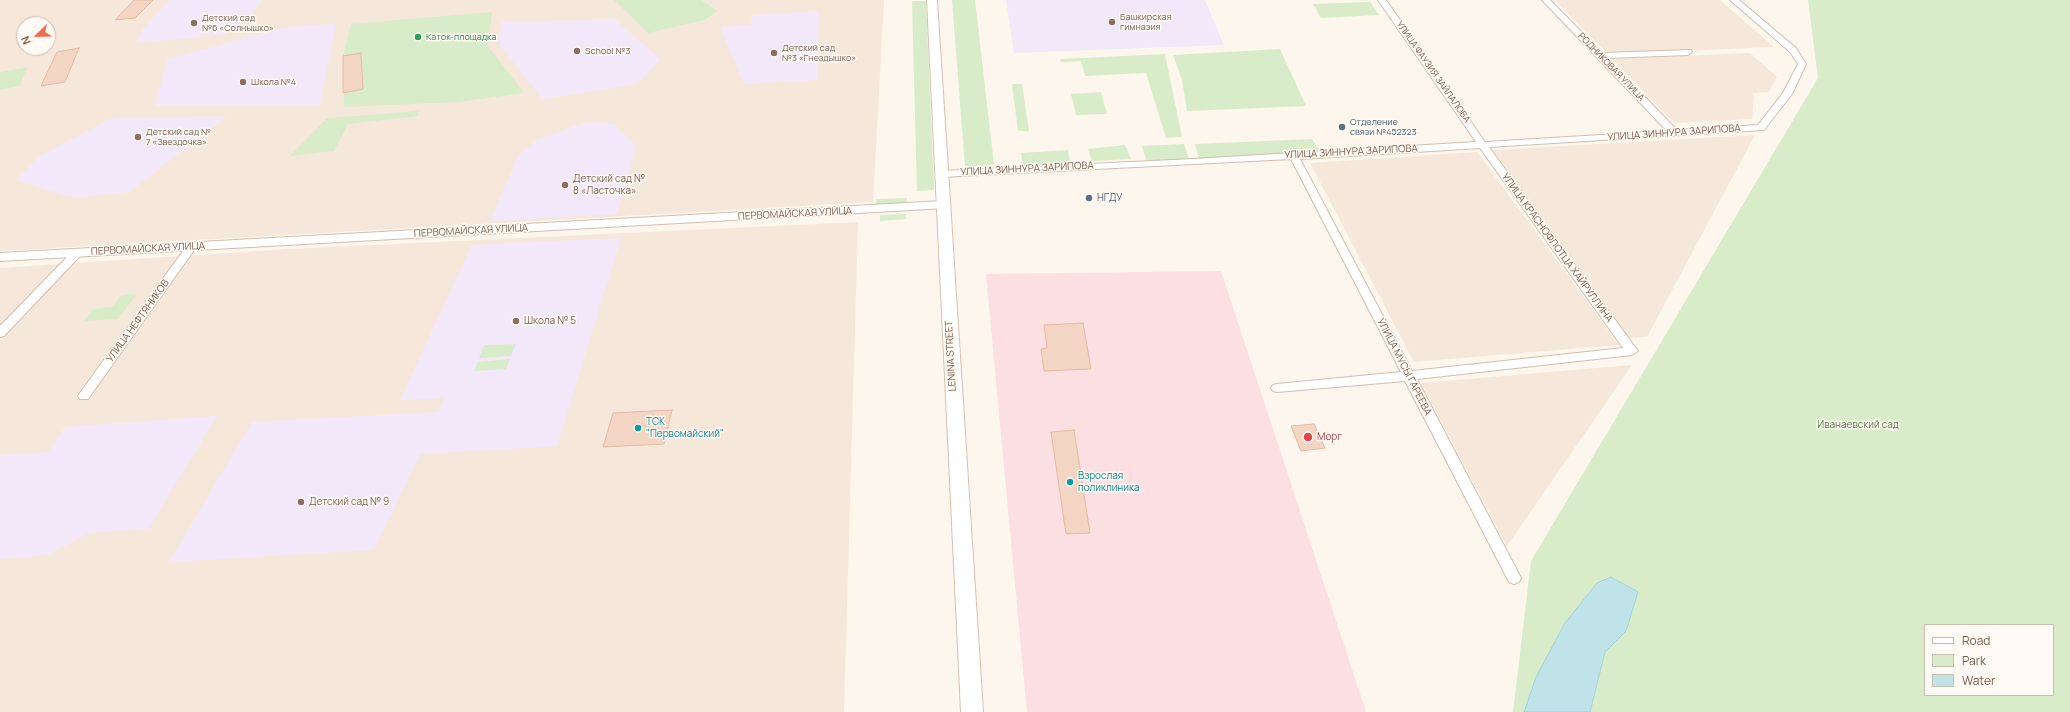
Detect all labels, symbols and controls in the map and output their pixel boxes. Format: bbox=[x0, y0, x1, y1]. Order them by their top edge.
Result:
place label: Башкирская гимназия bbox=[1120, 12, 1172, 33]
place label: Детский сад №6 «Солнышко» bbox=[202, 13, 274, 34]
north arrow bbox=[16, 16, 56, 56]
marker: Башкирская гимназия bbox=[1107, 17, 1117, 27]
marker: Детский сад №6 «Солнышко» bbox=[189, 18, 199, 28]
street label: УЛИЦА ФАУЗИЯ ЗАЙЛАЛОВА bbox=[1394, 19, 1472, 125]
street label: РОДНИКОВАЯ УЛИЦА bbox=[1576, 31, 1646, 103]
marker: Каток-площадка bbox=[413, 32, 423, 42]
place label: Каток-площадка bbox=[426, 32, 497, 42]
text: N bbox=[17, 34, 34, 47]
place label: Детский сад №3 «Гнездышко» bbox=[782, 43, 856, 64]
marker: School №3 bbox=[572, 46, 582, 56]
place label: School №3 bbox=[585, 46, 630, 56]
marker: Детский сад №3 «Гнездышко» bbox=[769, 48, 779, 58]
marker: Школа №4 bbox=[238, 77, 248, 87]
place label: Школа №4 bbox=[251, 77, 296, 87]
place label: Отделение связи №452323 bbox=[1350, 117, 1417, 138]
marker: Отделение связи №452323 bbox=[1337, 122, 1347, 132]
street label: УЛИЦА ЗИННУРА ЗАРИПОВА bbox=[1607, 122, 1741, 144]
place label: Детский сад № 7 «Звездочка» bbox=[146, 127, 211, 148]
marker: Детский сад № 7 «Звездочка» bbox=[133, 132, 143, 142]
street label: УЛИЦА ЗИННУРА ЗАРИПОВА bbox=[1284, 143, 1418, 161]
street label: УЛИЦА ЗИННУРА ЗАРИПОВА bbox=[960, 160, 1094, 178]
street label: УЛИЦА КРАСНОФЛОТЦА ХАЙРУЛЛИНА bbox=[1499, 171, 1615, 325]
place label: Детский сад № 8 «Ласточка» bbox=[573, 173, 645, 196]
marker: Детский сад № 8 «Ласточка» bbox=[560, 180, 570, 190]
place label: НГДУ bbox=[1097, 192, 1123, 204]
marker: НГДУ bbox=[1084, 193, 1094, 203]
street label: ПЕРВОМАЙСКАЯ УЛИЦА bbox=[738, 205, 852, 223]
street label: ПЕРВОМАЙСКАЯ УЛИЦА bbox=[414, 222, 528, 240]
street label: ПЕРВОМАЙСКАЯ УЛИЦА bbox=[91, 240, 205, 258]
street label: УЛИЦА НЕФТЯНИКОВ bbox=[104, 277, 172, 365]
place label: Школа № 5 bbox=[524, 315, 576, 327]
marker: Школа № 5 bbox=[511, 316, 521, 326]
street label: УЛИЦА МУСЫ ГАРЕЕВА bbox=[1374, 316, 1434, 418]
street label: LENINA STREET bbox=[943, 320, 959, 392]
place label: ТСК "Первомайский" bbox=[646, 416, 724, 440]
park label: Иванаевский сад bbox=[1817, 419, 1899, 431]
marker: ТСК "Первомайский" bbox=[633, 423, 643, 433]
marker: Морг bbox=[1302, 431, 1314, 443]
place label: Морг bbox=[1317, 431, 1342, 443]
place label: Взрослая поликлиника bbox=[1078, 470, 1139, 494]
marker: Взрослая поликлиника bbox=[1065, 477, 1075, 487]
place label: Детский сад № 9 bbox=[309, 496, 389, 508]
marker: Детский сад № 9 bbox=[296, 497, 306, 507]
legend bbox=[1924, 624, 2054, 696]
text: Road bbox=[1962, 632, 1990, 649]
text: Park bbox=[1962, 652, 1986, 669]
text: Water bbox=[1962, 672, 1995, 689]

